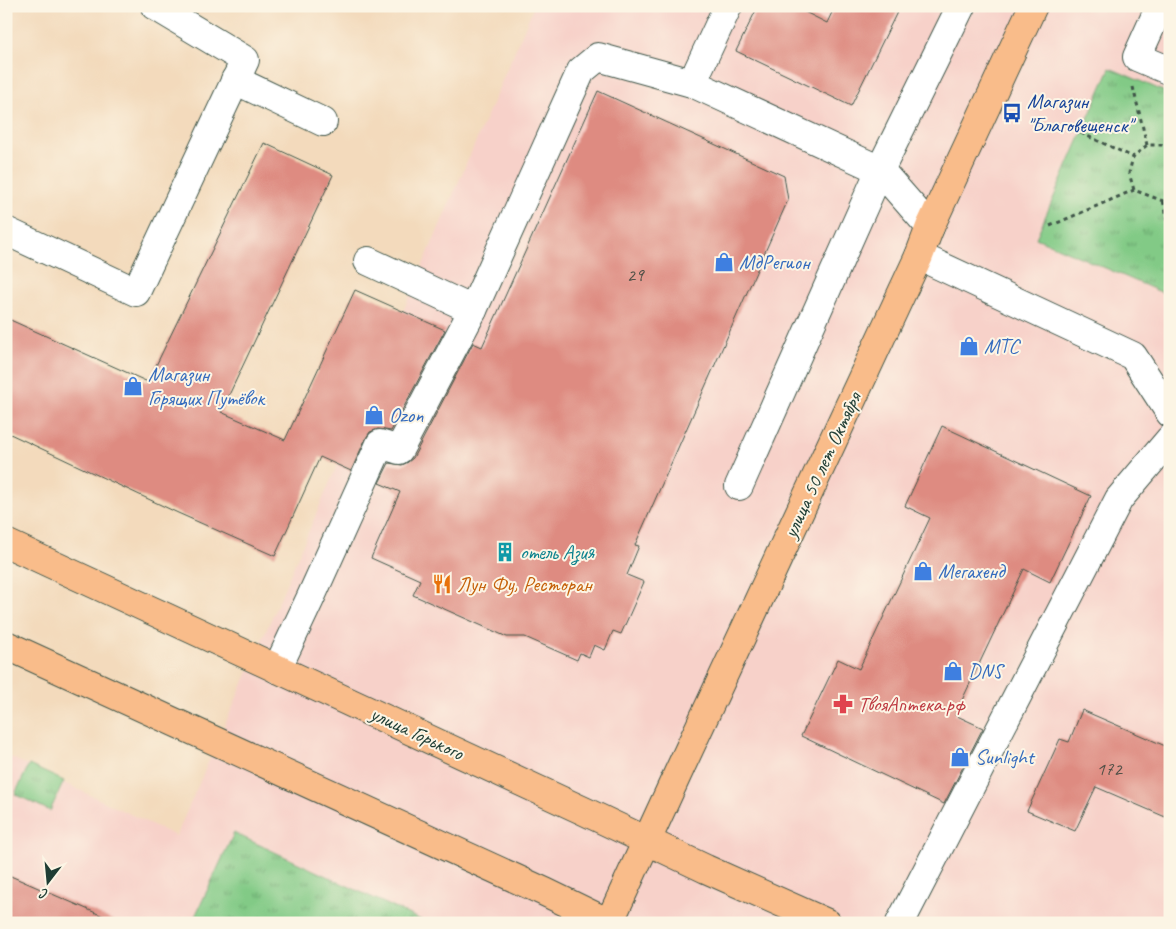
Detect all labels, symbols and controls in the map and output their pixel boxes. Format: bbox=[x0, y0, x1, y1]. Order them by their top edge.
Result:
place label: Магазин "Благовещенск" bbox=[1027, 88, 1136, 138]
bus stop icon: Магазин "Благовещенск" bbox=[1001, 102, 1023, 124]
place label: МдРегион bbox=[739, 249, 811, 275]
shop icon: МдРегион bbox=[713, 251, 735, 273]
house number: 29 bbox=[626, 263, 645, 287]
place label: МТС bbox=[984, 333, 1022, 359]
shop icon: МТС bbox=[958, 335, 980, 357]
place label: Магазин Горящих Путёвок bbox=[148, 361, 267, 411]
shop icon: Магазин Горящих Путёвок bbox=[122, 375, 144, 397]
street label: улица 50 лет Октября bbox=[776, 386, 868, 544]
place label: Ozon bbox=[389, 402, 424, 428]
shop icon: Ozon bbox=[363, 404, 385, 426]
place label: отель Азия bbox=[520, 539, 595, 566]
building icon: отель Азия bbox=[494, 541, 516, 563]
place label: Мегахенд bbox=[938, 558, 1007, 584]
shop icon: Мегахенд bbox=[912, 560, 934, 582]
place label: Лун Фу, Ресторан bbox=[457, 571, 593, 597]
restaurant icon: Лун Фу, Ресторан bbox=[431, 573, 453, 595]
place label: DNS bbox=[968, 658, 1005, 684]
shop icon: DNS bbox=[942, 660, 964, 682]
place label: ТвояАптека.рф bbox=[858, 691, 966, 717]
pharmacy icon: ТвояАптека.рф bbox=[832, 693, 854, 715]
street label: улица Горького bbox=[365, 699, 469, 766]
place label: Sunlight bbox=[975, 744, 1036, 770]
shop icon: Sunlight bbox=[949, 746, 971, 768]
house number: 172 bbox=[1096, 757, 1123, 781]
north arrow bbox=[22, 856, 72, 906]
text: С bbox=[37, 884, 50, 903]

